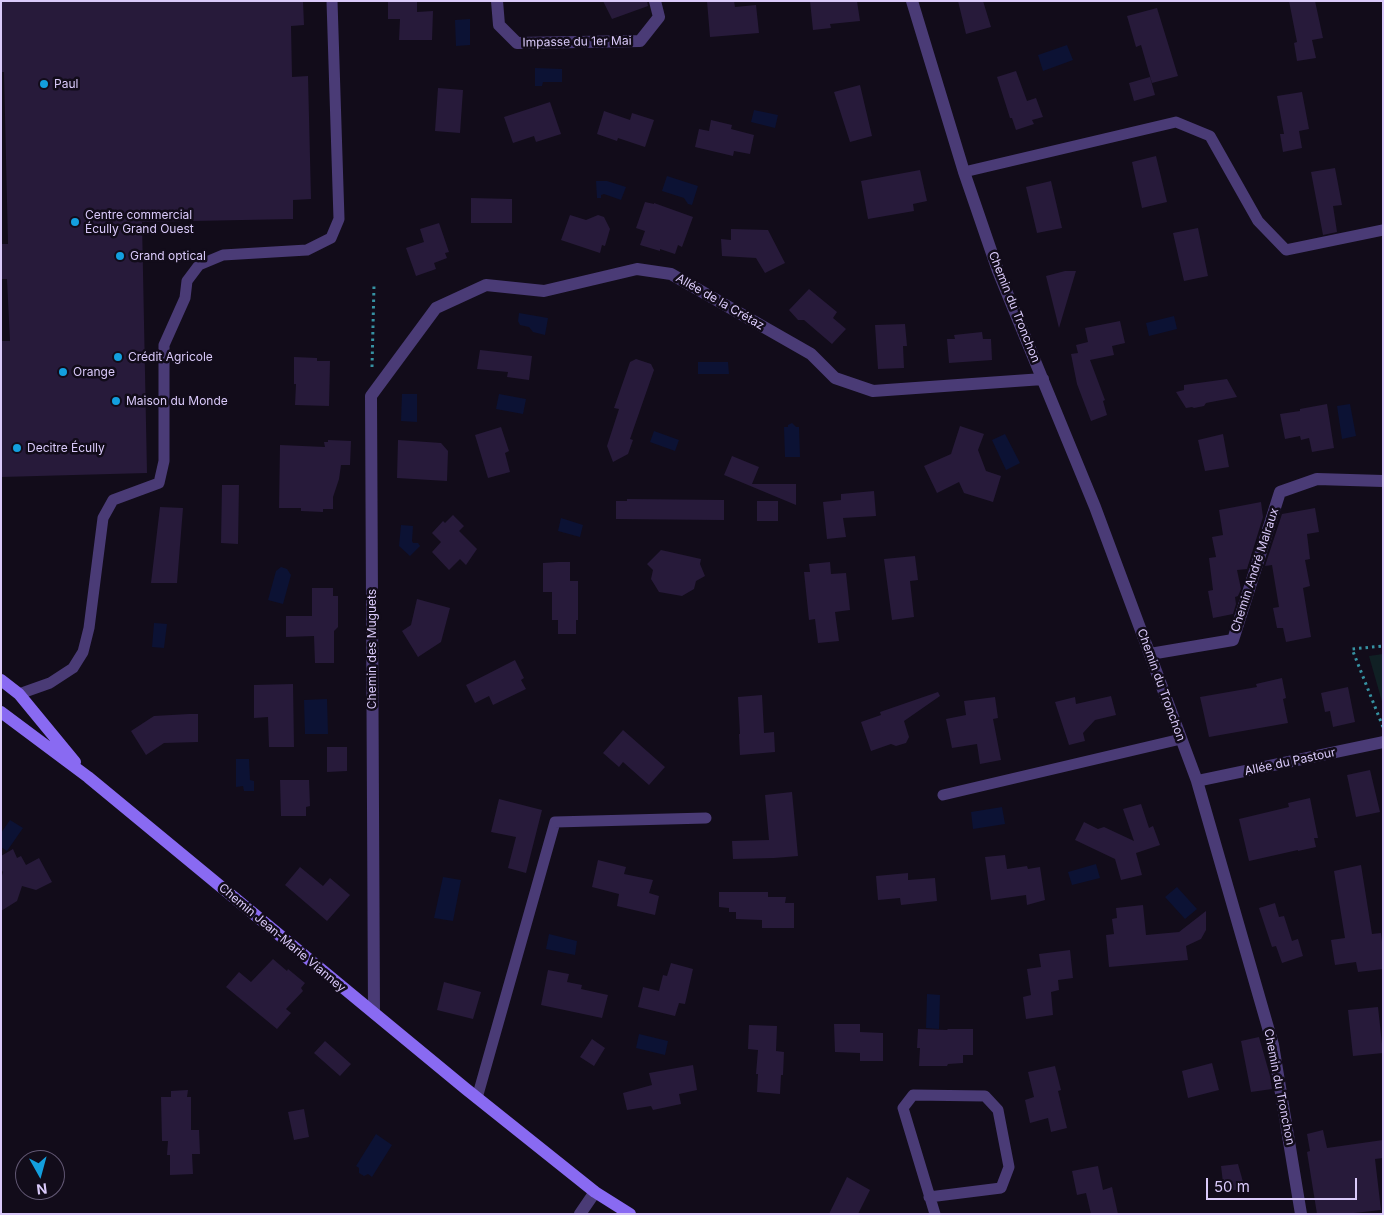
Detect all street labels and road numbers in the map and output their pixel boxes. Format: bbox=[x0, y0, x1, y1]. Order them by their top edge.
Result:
street label: Impasse du 1er Mai bbox=[522, 34, 632, 50]
street label: Chemin du Tronchon bbox=[985, 249, 1043, 365]
street label: Allée de la Crétaz bbox=[673, 271, 767, 333]
street label: Chemin André Malraux bbox=[1228, 506, 1282, 634]
street label: Chemin des Muguets bbox=[365, 589, 379, 709]
street label: Chemin du Tronchon bbox=[1134, 627, 1188, 743]
street label: Allée du Pastour bbox=[1243, 745, 1337, 779]
street label: Chemin Jean-Marie Vianney bbox=[216, 881, 348, 995]
street label: Chemin du Tronchon bbox=[1261, 1027, 1297, 1147]

